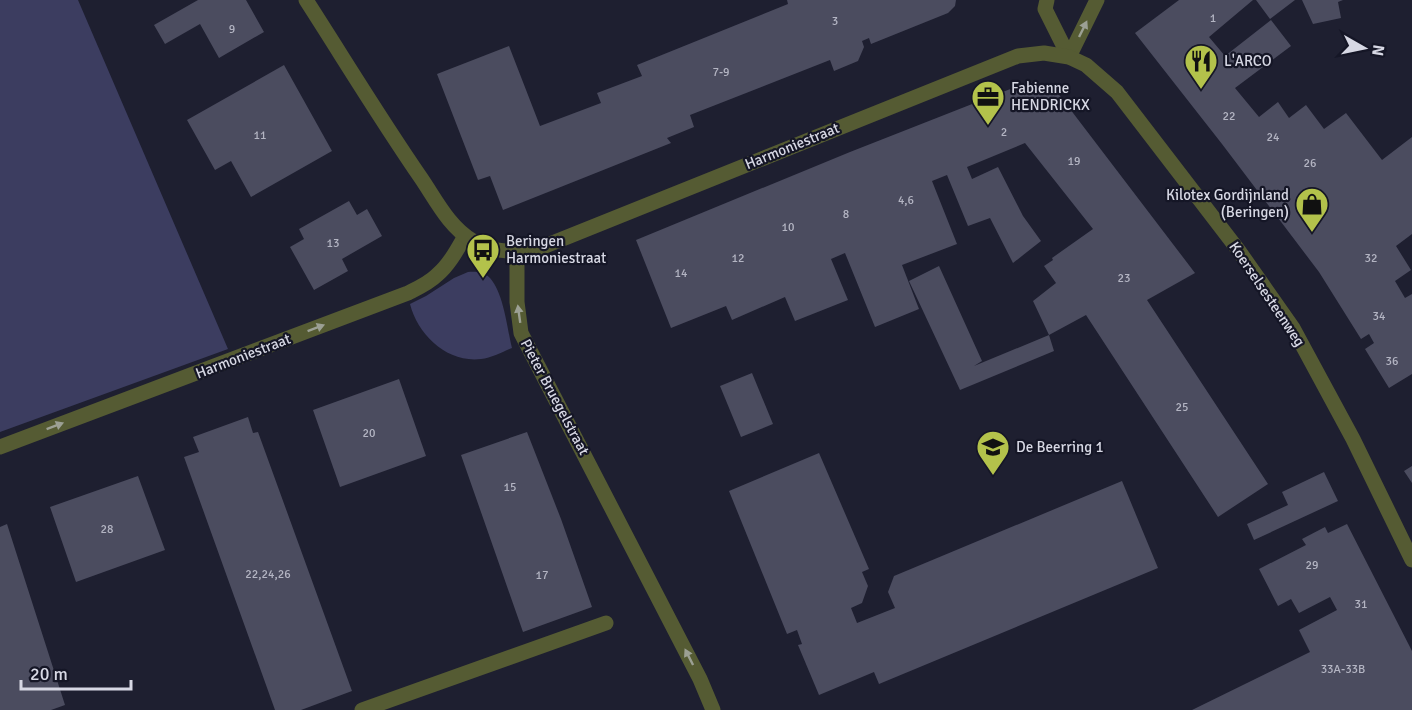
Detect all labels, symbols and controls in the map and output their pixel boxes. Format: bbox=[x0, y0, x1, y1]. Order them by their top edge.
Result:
house number: 1 bbox=[1210, 11, 1216, 26]
house number: 3 bbox=[832, 14, 838, 29]
north arrow bbox=[1334, 18, 1394, 78]
one-way arrow bbox=[1079, 20, 1088, 37]
house number: 9 bbox=[229, 22, 235, 37]
restaurant icon: L'ARCO bbox=[1183, 43, 1219, 90]
text: N bbox=[1367, 43, 1389, 57]
place label: L'ARCO bbox=[1224, 52, 1272, 70]
house number: 7-9 bbox=[712, 65, 730, 80]
office icon: Fabienne HENDRICKX bbox=[970, 79, 1006, 126]
place label: Fabienne HENDRICKX bbox=[1011, 79, 1090, 114]
house number: 22 bbox=[1223, 109, 1235, 124]
street label: Harmoniestraat bbox=[742, 119, 842, 173]
house number: 2 bbox=[1001, 125, 1007, 140]
house number: 11 bbox=[254, 128, 266, 143]
house number: 24 bbox=[1267, 130, 1280, 145]
house number: 19 bbox=[1068, 154, 1080, 169]
house number: 26 bbox=[1304, 156, 1316, 171]
place label: Kilotex Gordijnland (Beringen) bbox=[1166, 186, 1289, 221]
shop icon: Kilotex Gordijnland (Beringen) bbox=[1294, 186, 1330, 233]
house number: 4,6 bbox=[898, 193, 914, 208]
house number: 8 bbox=[843, 207, 849, 222]
house number: 10 bbox=[782, 220, 794, 235]
bus stop icon: Beringen Harmoniestraat bbox=[465, 232, 501, 279]
place label: Beringen Harmoniestraat bbox=[506, 232, 606, 267]
house number: 13 bbox=[327, 236, 339, 251]
street label: Koerselsesteenweg bbox=[1225, 238, 1309, 350]
house number: 12 bbox=[732, 251, 744, 266]
house number: 32 bbox=[1365, 251, 1377, 266]
house number: 14 bbox=[675, 266, 688, 281]
house number: 23 bbox=[1118, 271, 1130, 286]
one-way arrow bbox=[514, 304, 523, 323]
house number: 34 bbox=[1373, 309, 1386, 324]
one-way arrow bbox=[307, 323, 325, 332]
street label: Harmoniestraat bbox=[193, 330, 293, 382]
street label: Pieter Bruegelstraat bbox=[517, 336, 593, 458]
house number: 36 bbox=[1386, 354, 1398, 369]
house number: 25 bbox=[1176, 400, 1188, 415]
one-way arrow bbox=[46, 421, 64, 431]
house number: 20 bbox=[363, 426, 375, 441]
school or university icon: De Beerring 1 bbox=[975, 429, 1011, 476]
place label: De Beerring 1 bbox=[1016, 438, 1103, 456]
house number: 15 bbox=[504, 480, 516, 495]
house number: 28 bbox=[101, 522, 113, 537]
house number: 29 bbox=[1306, 558, 1318, 573]
house number: 22,24,26 bbox=[245, 567, 291, 582]
house number: 17 bbox=[536, 568, 548, 583]
house number: 31 bbox=[1355, 597, 1367, 612]
one-way arrow bbox=[684, 648, 694, 665]
scale bar bbox=[21, 653, 130, 691]
house number: 33A-33B bbox=[1321, 662, 1365, 677]
text: 20 m bbox=[30, 663, 68, 685]

